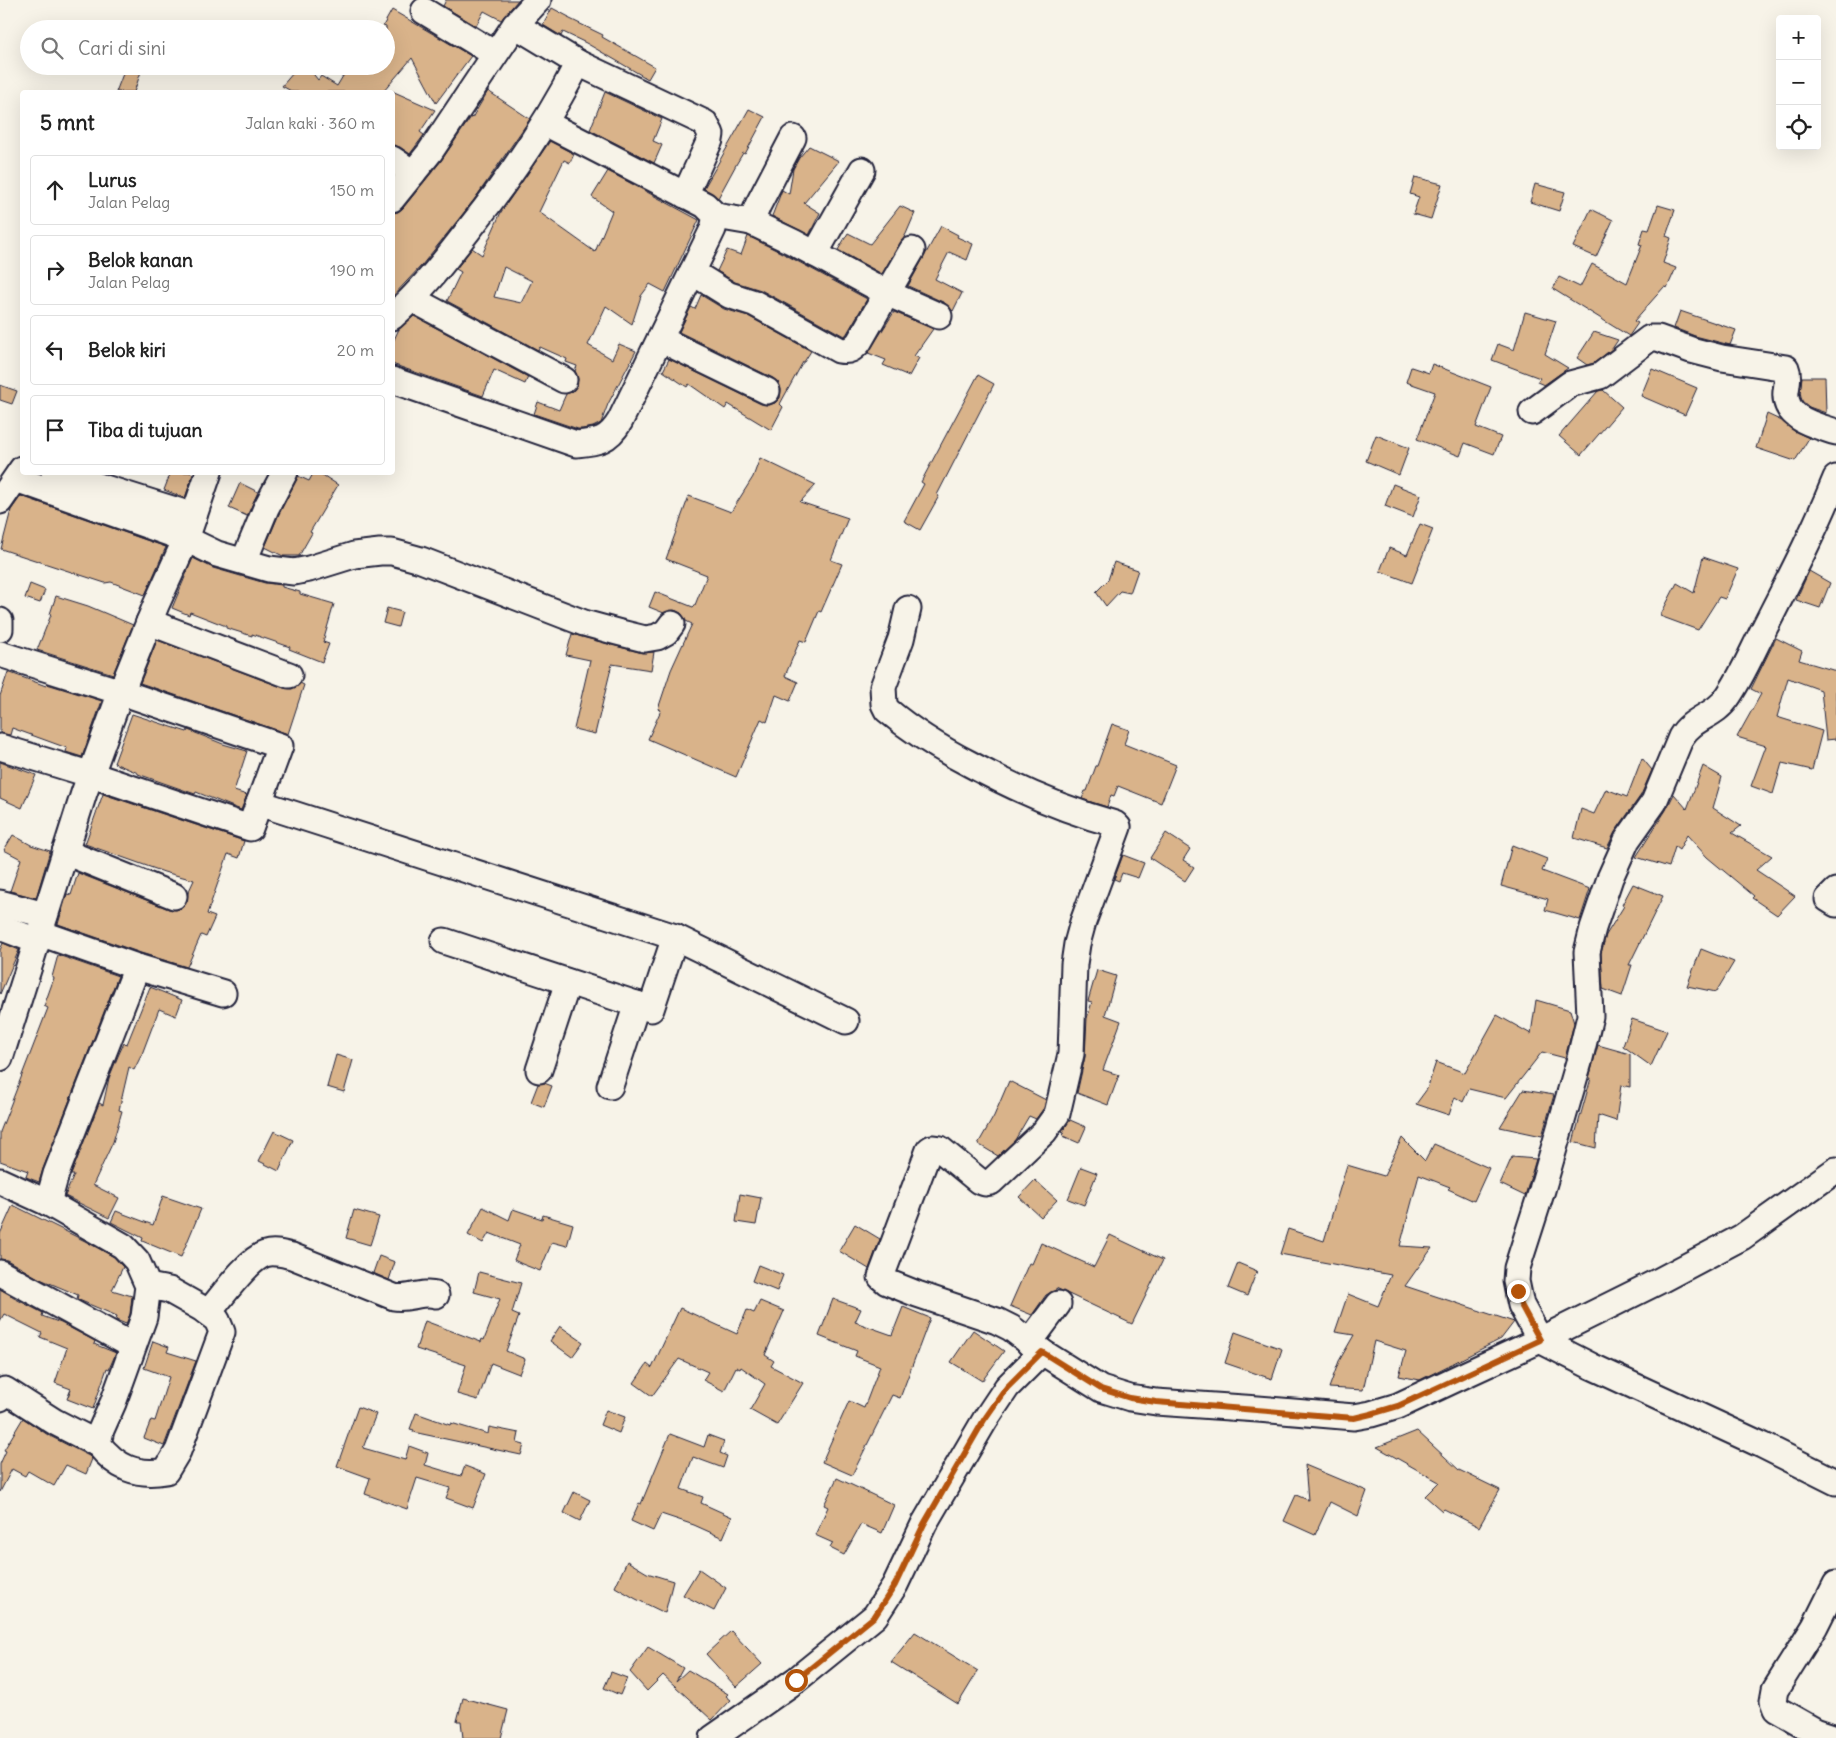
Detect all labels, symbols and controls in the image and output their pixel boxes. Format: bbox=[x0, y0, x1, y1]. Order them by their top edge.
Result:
map controls bbox=[1776, 15, 1821, 150]
button: + bbox=[1776, 15, 1821, 60]
search box bbox=[20, 20, 395, 75]
icon: search bbox=[38, 34, 66, 62]
text: Cari di sini bbox=[78, 36, 166, 60]
button: − bbox=[1776, 60, 1821, 105]
button: locate bbox=[1776, 105, 1821, 150]
text: 5 mnt bbox=[40, 109, 95, 136]
text: Jalan kaki · 360 m bbox=[245, 113, 375, 133]
text: Lurus bbox=[88, 168, 137, 192]
icon: ahead bbox=[41, 176, 69, 204]
text: 150 m bbox=[330, 180, 374, 200]
text: Jalan Pelag bbox=[88, 192, 170, 212]
text: Belok kanan bbox=[88, 248, 193, 272]
icon: right bbox=[41, 256, 69, 284]
text: 190 m bbox=[330, 260, 374, 280]
text: Jalan Pelag bbox=[88, 272, 170, 292]
icon: left bbox=[41, 336, 69, 364]
text: Belok kiri bbox=[88, 338, 166, 362]
text: 20 m bbox=[337, 340, 374, 360]
icon: arrive bbox=[41, 416, 69, 444]
text: Tiba di tujuan bbox=[88, 418, 203, 442]
route end bbox=[1507, 1280, 1530, 1303]
route start bbox=[785, 1669, 808, 1692]

